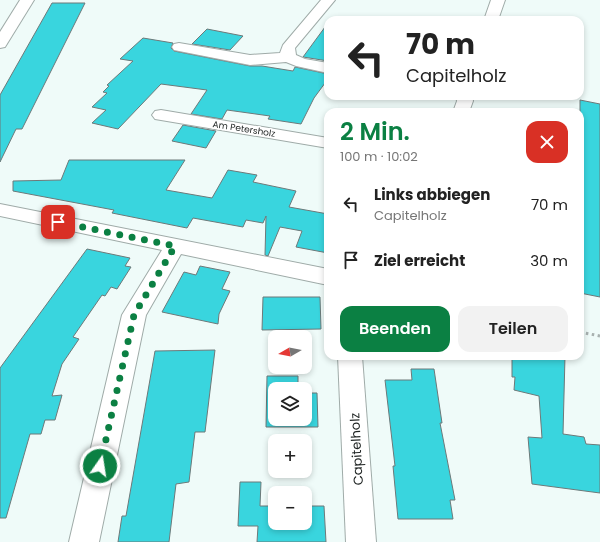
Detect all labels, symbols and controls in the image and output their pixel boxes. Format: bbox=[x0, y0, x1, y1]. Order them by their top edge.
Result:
text: 70 m bbox=[406, 25, 475, 64]
icon: left bbox=[340, 32, 392, 84]
text: Capitelholz bbox=[406, 63, 506, 88]
text: 2 Min. bbox=[340, 115, 410, 148]
street label: Am Petersholz bbox=[212, 118, 276, 140]
button: close bbox=[526, 121, 568, 163]
text: 100 m · 10:02 bbox=[340, 147, 418, 166]
text: Links abbiegen bbox=[374, 184, 490, 205]
icon: left bbox=[340, 193, 362, 215]
text: 70 m bbox=[531, 194, 568, 215]
pin bbox=[41, 205, 75, 239]
text: Capitelholz bbox=[374, 206, 447, 225]
icon: arrive bbox=[47, 211, 69, 233]
icon: arrive bbox=[340, 249, 362, 271]
text: Ziel erreicht bbox=[374, 250, 465, 271]
text: 30 m bbox=[530, 250, 568, 271]
button: Beenden bbox=[340, 306, 450, 352]
button: Teilen bbox=[458, 306, 568, 352]
north arrow bbox=[268, 330, 312, 374]
map controls bbox=[268, 330, 312, 530]
button: layers bbox=[268, 382, 312, 426]
street label: Capitelholz bbox=[345, 412, 368, 486]
button: + bbox=[268, 434, 312, 478]
position arrow bbox=[79, 445, 121, 487]
button: − bbox=[268, 486, 312, 530]

